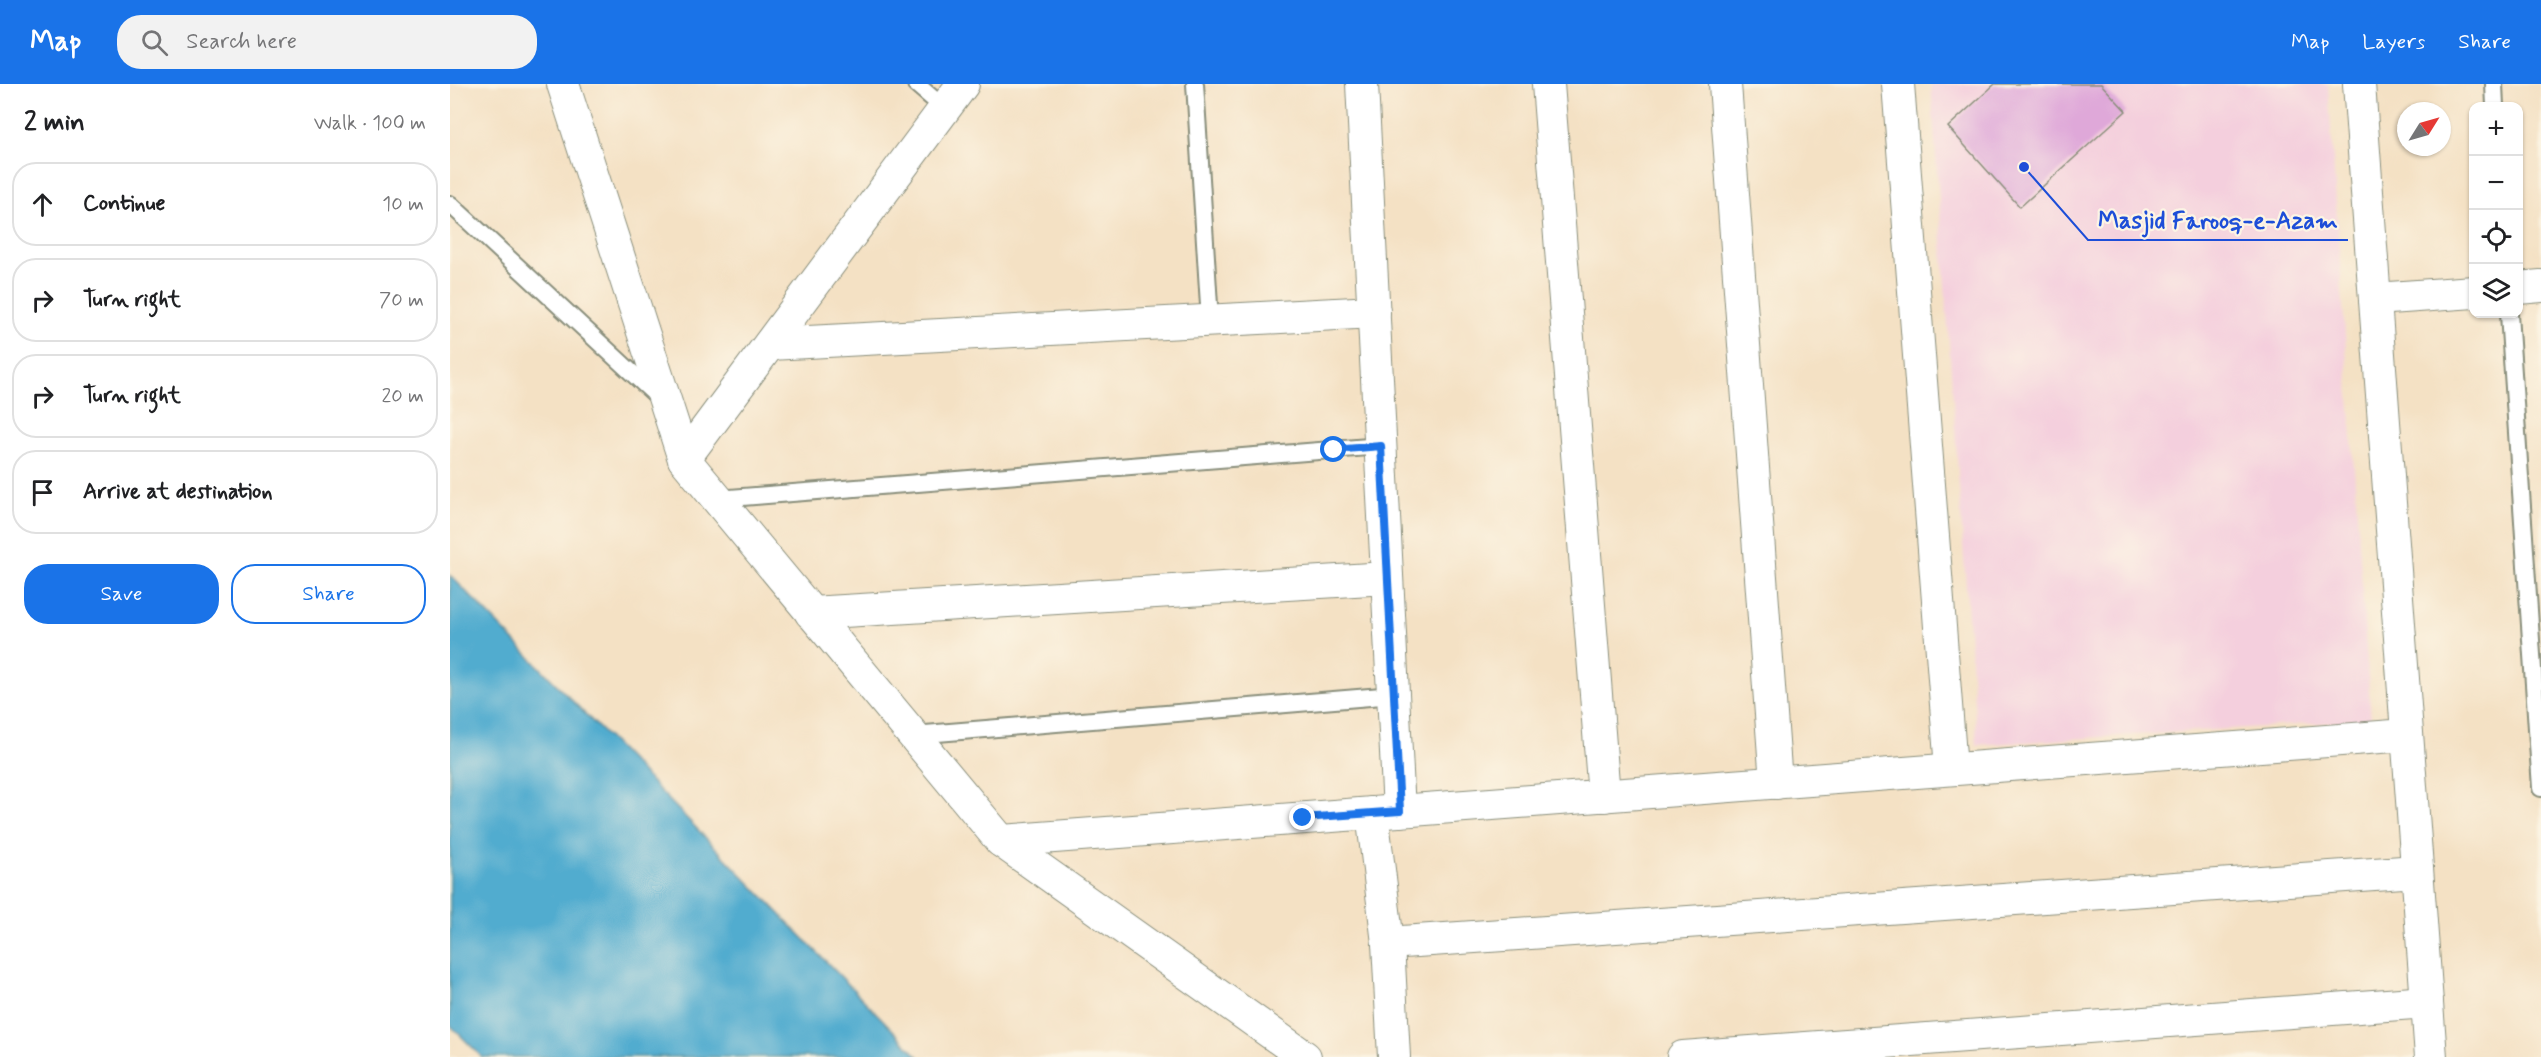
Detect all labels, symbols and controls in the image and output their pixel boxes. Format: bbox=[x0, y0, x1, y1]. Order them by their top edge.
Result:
search box bbox=[117, 15, 537, 69]
text: Map bbox=[30, 24, 81, 61]
icon: search bbox=[138, 26, 171, 59]
text: Search here bbox=[186, 28, 297, 56]
text: Map bbox=[2291, 28, 2329, 56]
text: Layers bbox=[2362, 28, 2425, 56]
text: Share bbox=[2458, 28, 2511, 56]
north arrow bbox=[2397, 102, 2451, 156]
map controls bbox=[2469, 102, 2523, 318]
button: + bbox=[2469, 102, 2523, 156]
text: 2 min bbox=[24, 106, 85, 140]
text: Walk · 100 m bbox=[314, 110, 426, 137]
button: − bbox=[2469, 156, 2523, 210]
icon: ahead bbox=[26, 188, 59, 221]
text: Continue bbox=[83, 190, 165, 218]
text: 10 m bbox=[382, 191, 424, 218]
callout: Masjid Farooq-e-Azam bbox=[2088, 198, 2348, 240]
text: Masjid Farooq-e-Azam bbox=[2098, 206, 2338, 238]
button: locate bbox=[2469, 210, 2523, 264]
button: layers bbox=[2469, 264, 2523, 318]
icon: right bbox=[26, 284, 59, 317]
text: Turn right bbox=[83, 286, 181, 314]
text: 70 m bbox=[379, 287, 424, 314]
icon: right bbox=[26, 380, 59, 413]
text: Turn right bbox=[83, 382, 181, 410]
text: 20 m bbox=[381, 383, 424, 410]
route start bbox=[1320, 436, 1346, 462]
icon: arrive bbox=[26, 476, 59, 509]
text: Arrive at destination bbox=[83, 478, 273, 506]
button: Save bbox=[24, 564, 219, 624]
button: Share bbox=[231, 564, 426, 624]
route end bbox=[1289, 804, 1315, 830]

